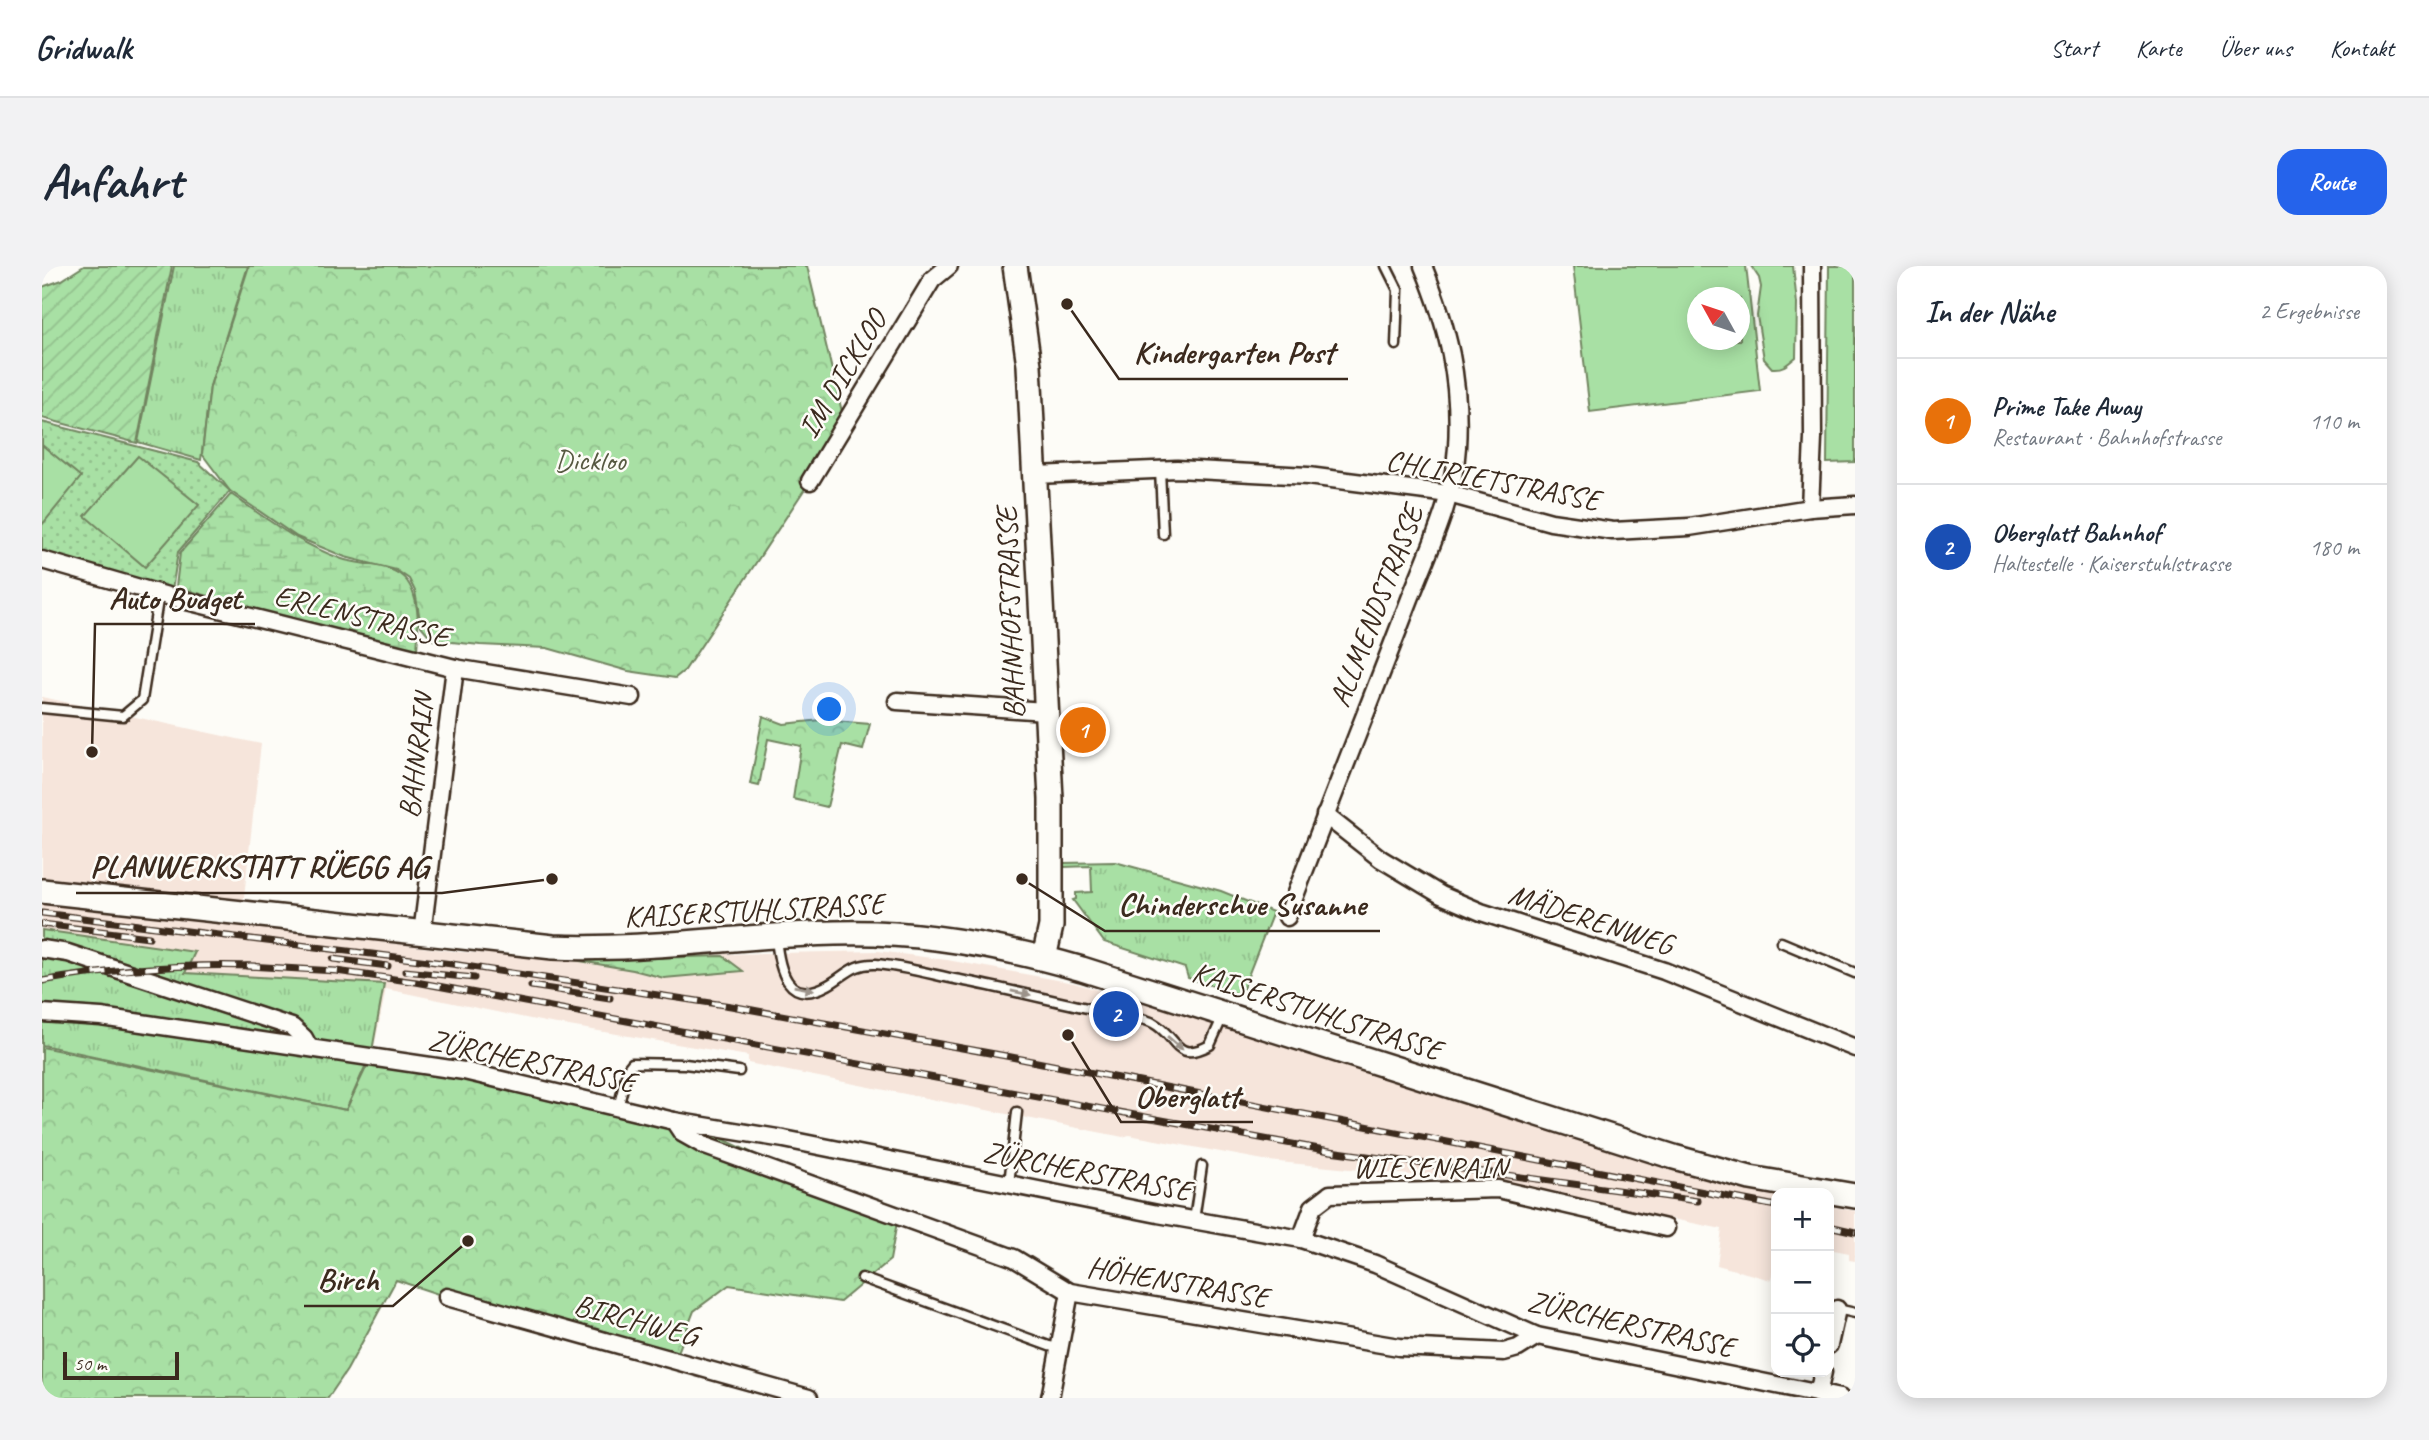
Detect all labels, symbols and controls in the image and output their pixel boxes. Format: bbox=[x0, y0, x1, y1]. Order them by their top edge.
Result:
text: Gridwalk bbox=[35, 27, 132, 69]
text: Start bbox=[2051, 33, 2098, 63]
text: Karte bbox=[2136, 33, 2182, 63]
text: Über uns bbox=[2220, 33, 2292, 63]
text: Kontakt bbox=[2330, 33, 2394, 63]
button: Route bbox=[2277, 149, 2387, 215]
text: Anfahrt bbox=[42, 151, 182, 213]
north arrow bbox=[1687, 287, 1750, 350]
text: In der Nähe bbox=[1925, 293, 2054, 331]
text: 2 Ergebnisse bbox=[2259, 297, 2359, 326]
street label: IM DICKLOO bbox=[789, 301, 896, 445]
callout: Kindergarten Post bbox=[1119, 326, 1348, 379]
text: Kindergarten Post bbox=[1134, 332, 1339, 373]
text: Prime Take Away bbox=[1992, 390, 2141, 423]
text: 1 bbox=[1943, 407, 1953, 436]
text: 110 m bbox=[2310, 407, 2359, 436]
text: Restaurant · Bahnhofstrasse bbox=[1992, 423, 2221, 452]
park label: Dickloo bbox=[554, 441, 627, 479]
street label: CHLIRIETSTRASSE bbox=[1383, 441, 1606, 520]
street label: ALLMENDSTRASSE bbox=[1320, 496, 1433, 712]
street label: BAHNHOFSTRASSE bbox=[987, 502, 1033, 719]
text: Oberglatt Bahnhof bbox=[1992, 516, 2161, 549]
text: 2 bbox=[1943, 533, 1953, 562]
text: 180 m bbox=[2310, 533, 2359, 562]
text: Haltestelle · Kaiserstuhlstrasse bbox=[1992, 549, 2231, 578]
callout: Auto Budget bbox=[95, 571, 255, 624]
street label: ERLENSTRASSE bbox=[271, 576, 457, 657]
text: Auto Budget bbox=[109, 578, 244, 619]
street label: BAHNRAIN bbox=[390, 688, 443, 820]
your location bbox=[812, 692, 846, 726]
pin: 1 bbox=[1060, 704, 1106, 756]
callout: PLANWERKSTATT RÜEGG AG bbox=[76, 840, 442, 893]
text: PLANWERKSTATT RÜEGG AG bbox=[90, 846, 433, 887]
street label: MÄDERENWEG bbox=[1504, 875, 1681, 964]
callout: Chinderschue Susanne bbox=[1105, 878, 1380, 931]
street label: KAISERSTUHLSTRASSE bbox=[623, 884, 888, 936]
text: Chinderschue Susanne bbox=[1118, 884, 1369, 925]
street label: KAISERSTUHLSTRASSE bbox=[1187, 953, 1450, 1070]
one-way arrow bbox=[794, 983, 816, 994]
one-way arrow bbox=[1010, 988, 1032, 999]
pin: 2 bbox=[1093, 988, 1139, 1040]
street label: ZÜRCHERSTRASSE bbox=[425, 1021, 643, 1102]
one-way arrow bbox=[1166, 1035, 1184, 1051]
callout: Oberglatt bbox=[1121, 1069, 1253, 1122]
text: Oberglatt bbox=[1135, 1076, 1244, 1117]
street label: ZÜRCHERSTRASSE bbox=[980, 1132, 1198, 1210]
street label: WIESENRAIN bbox=[1353, 1148, 1511, 1186]
map controls bbox=[1771, 1188, 1834, 1377]
button: + bbox=[1771, 1188, 1834, 1251]
street label: HÖHENSTRASSE bbox=[1084, 1247, 1275, 1317]
button: − bbox=[1771, 1251, 1834, 1314]
callout: Birch bbox=[304, 1253, 393, 1306]
text: Birch bbox=[317, 1259, 380, 1300]
street label: ZÜRCHERSTRASSE bbox=[1524, 1282, 1741, 1367]
street label: BIRCHWEG bbox=[570, 1285, 706, 1356]
button: locate bbox=[1771, 1314, 1834, 1377]
scale bar bbox=[63, 1349, 178, 1381]
text: 50 m bbox=[74, 1352, 106, 1376]

